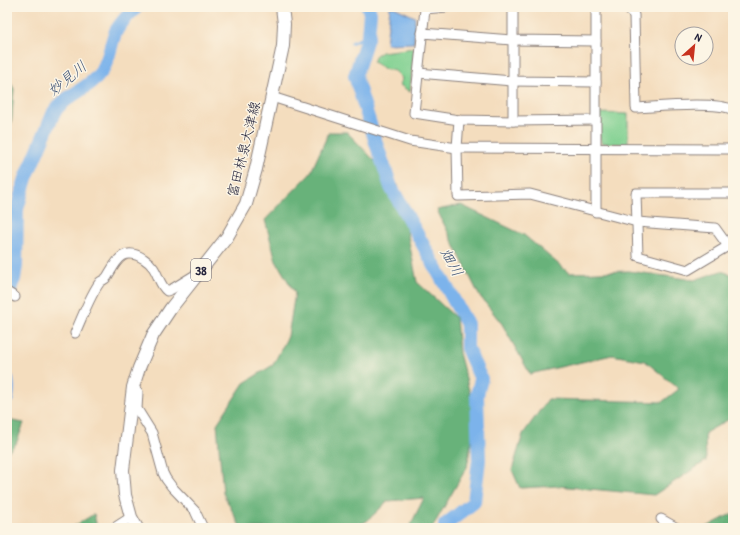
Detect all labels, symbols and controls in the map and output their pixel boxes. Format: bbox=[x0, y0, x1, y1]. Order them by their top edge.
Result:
north arrow bbox=[674, 26, 714, 66]
text: N bbox=[693, 30, 704, 45]
water label: 妙見川 bbox=[43, 56, 91, 100]
street label: 富田林泉大津線 bbox=[222, 99, 264, 199]
water label: 畑川 bbox=[436, 244, 468, 280]
road number: 38 bbox=[191, 259, 211, 281]

